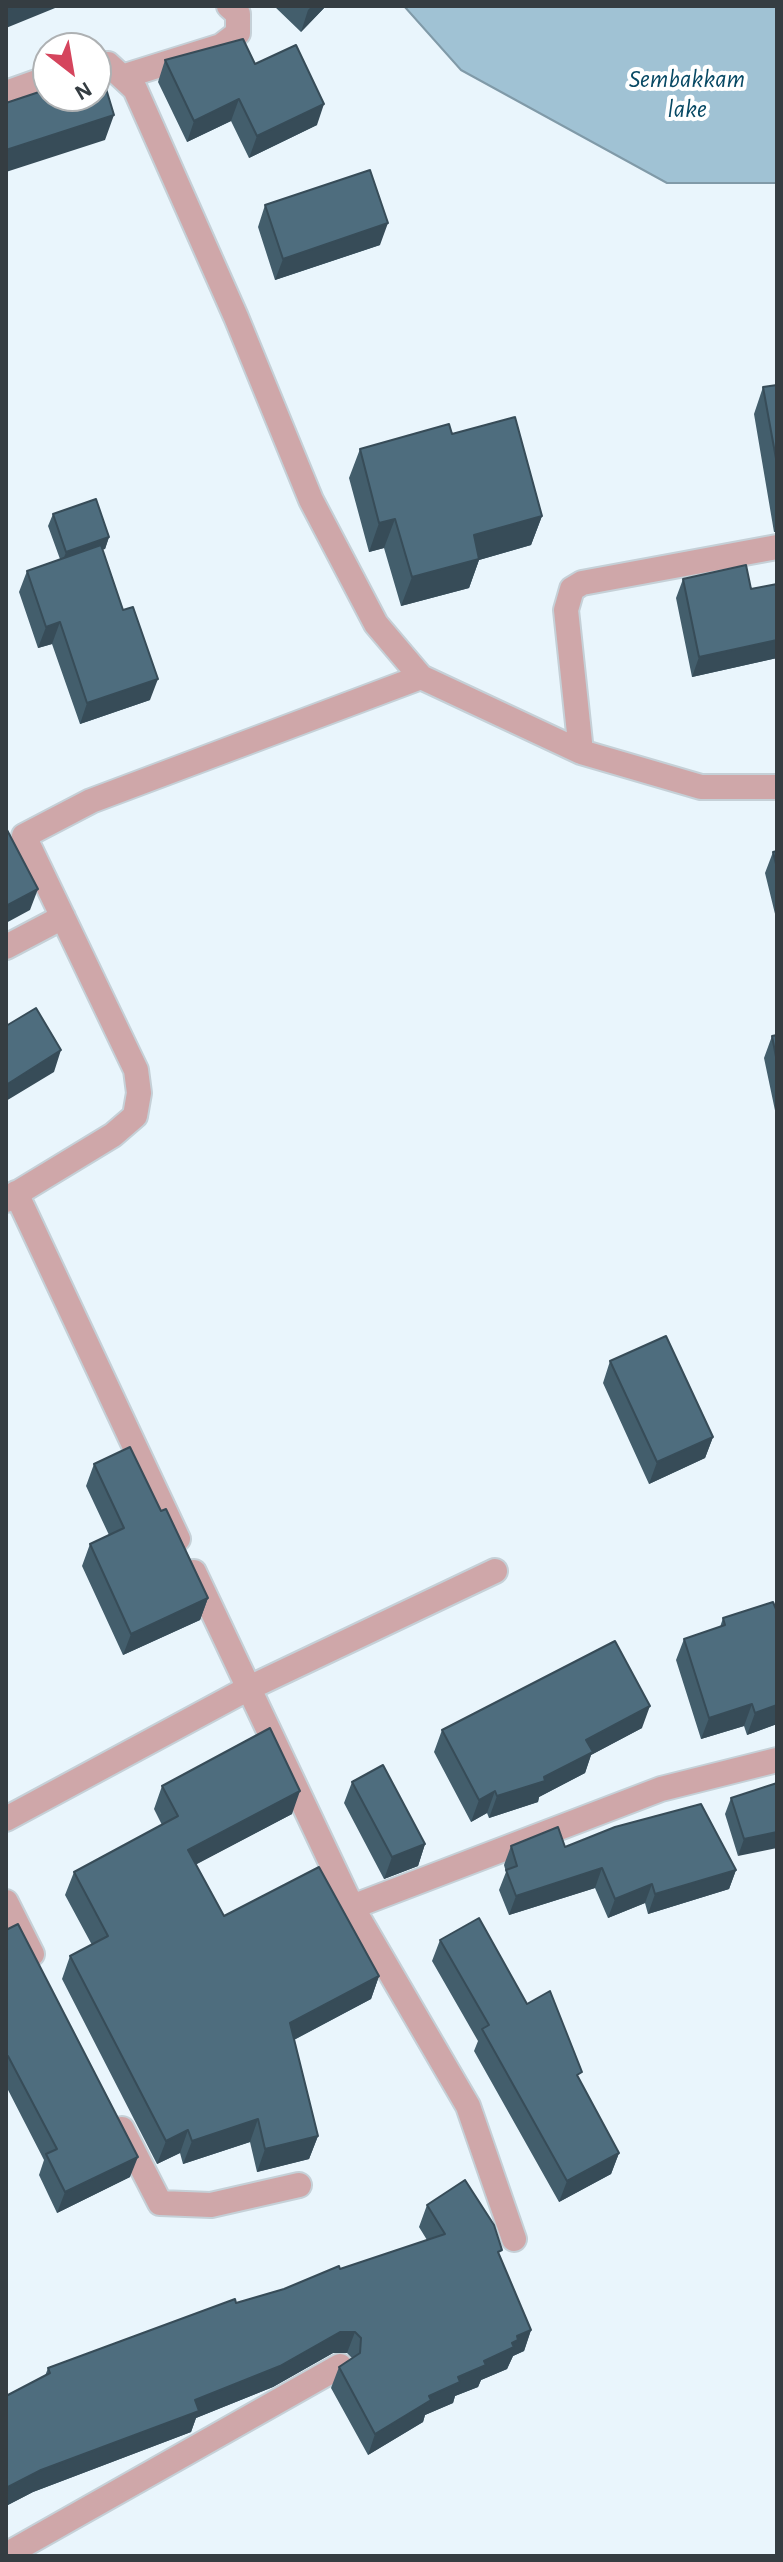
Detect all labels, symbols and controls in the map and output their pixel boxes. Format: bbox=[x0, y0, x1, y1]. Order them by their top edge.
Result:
north arrow bbox=[32, 32, 112, 112]
water label: Sembakkam lake bbox=[629, 63, 745, 124]
text: N bbox=[71, 77, 96, 104]

